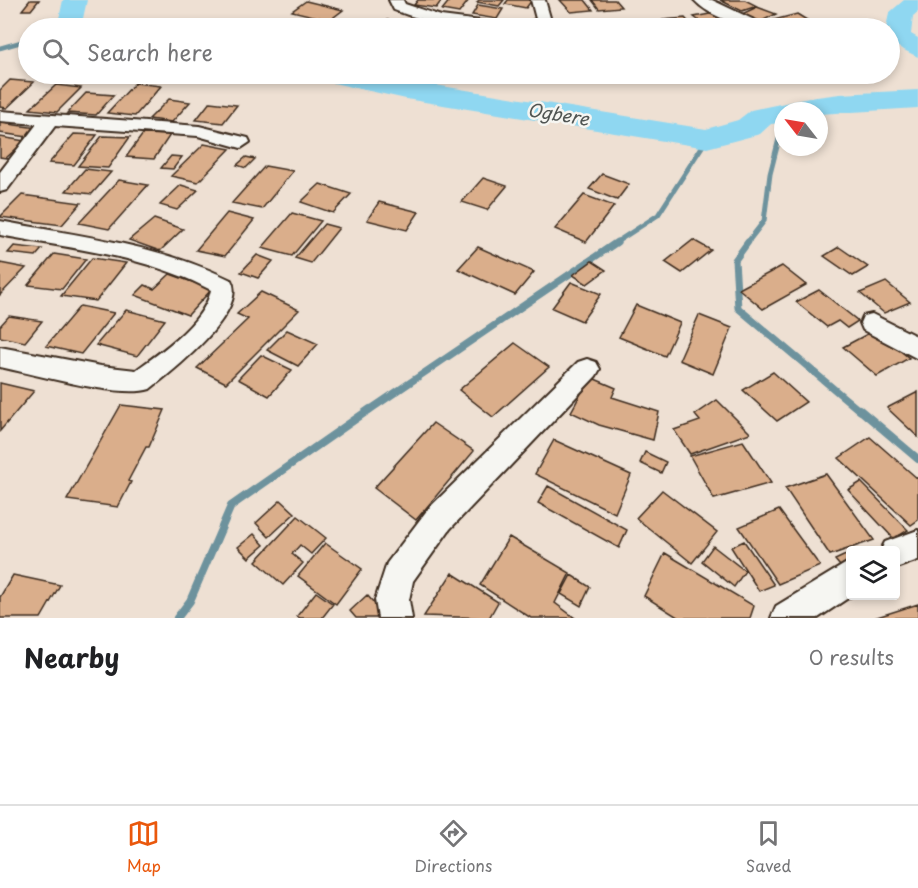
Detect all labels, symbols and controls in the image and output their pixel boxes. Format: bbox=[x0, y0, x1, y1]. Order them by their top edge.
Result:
search box bbox=[18, 18, 900, 84]
icon: search bbox=[39, 35, 72, 68]
text: Search here bbox=[87, 35, 213, 68]
water label: Ogbere bbox=[526, 95, 592, 132]
north arrow bbox=[774, 102, 828, 156]
map controls bbox=[846, 546, 900, 600]
button: layers bbox=[846, 546, 900, 600]
text: Nearby bbox=[24, 638, 119, 677]
text: 0 results bbox=[809, 642, 894, 672]
tab: Map bbox=[127, 817, 161, 877]
tab: Directions bbox=[414, 817, 492, 877]
tab: Saved bbox=[746, 817, 791, 877]

